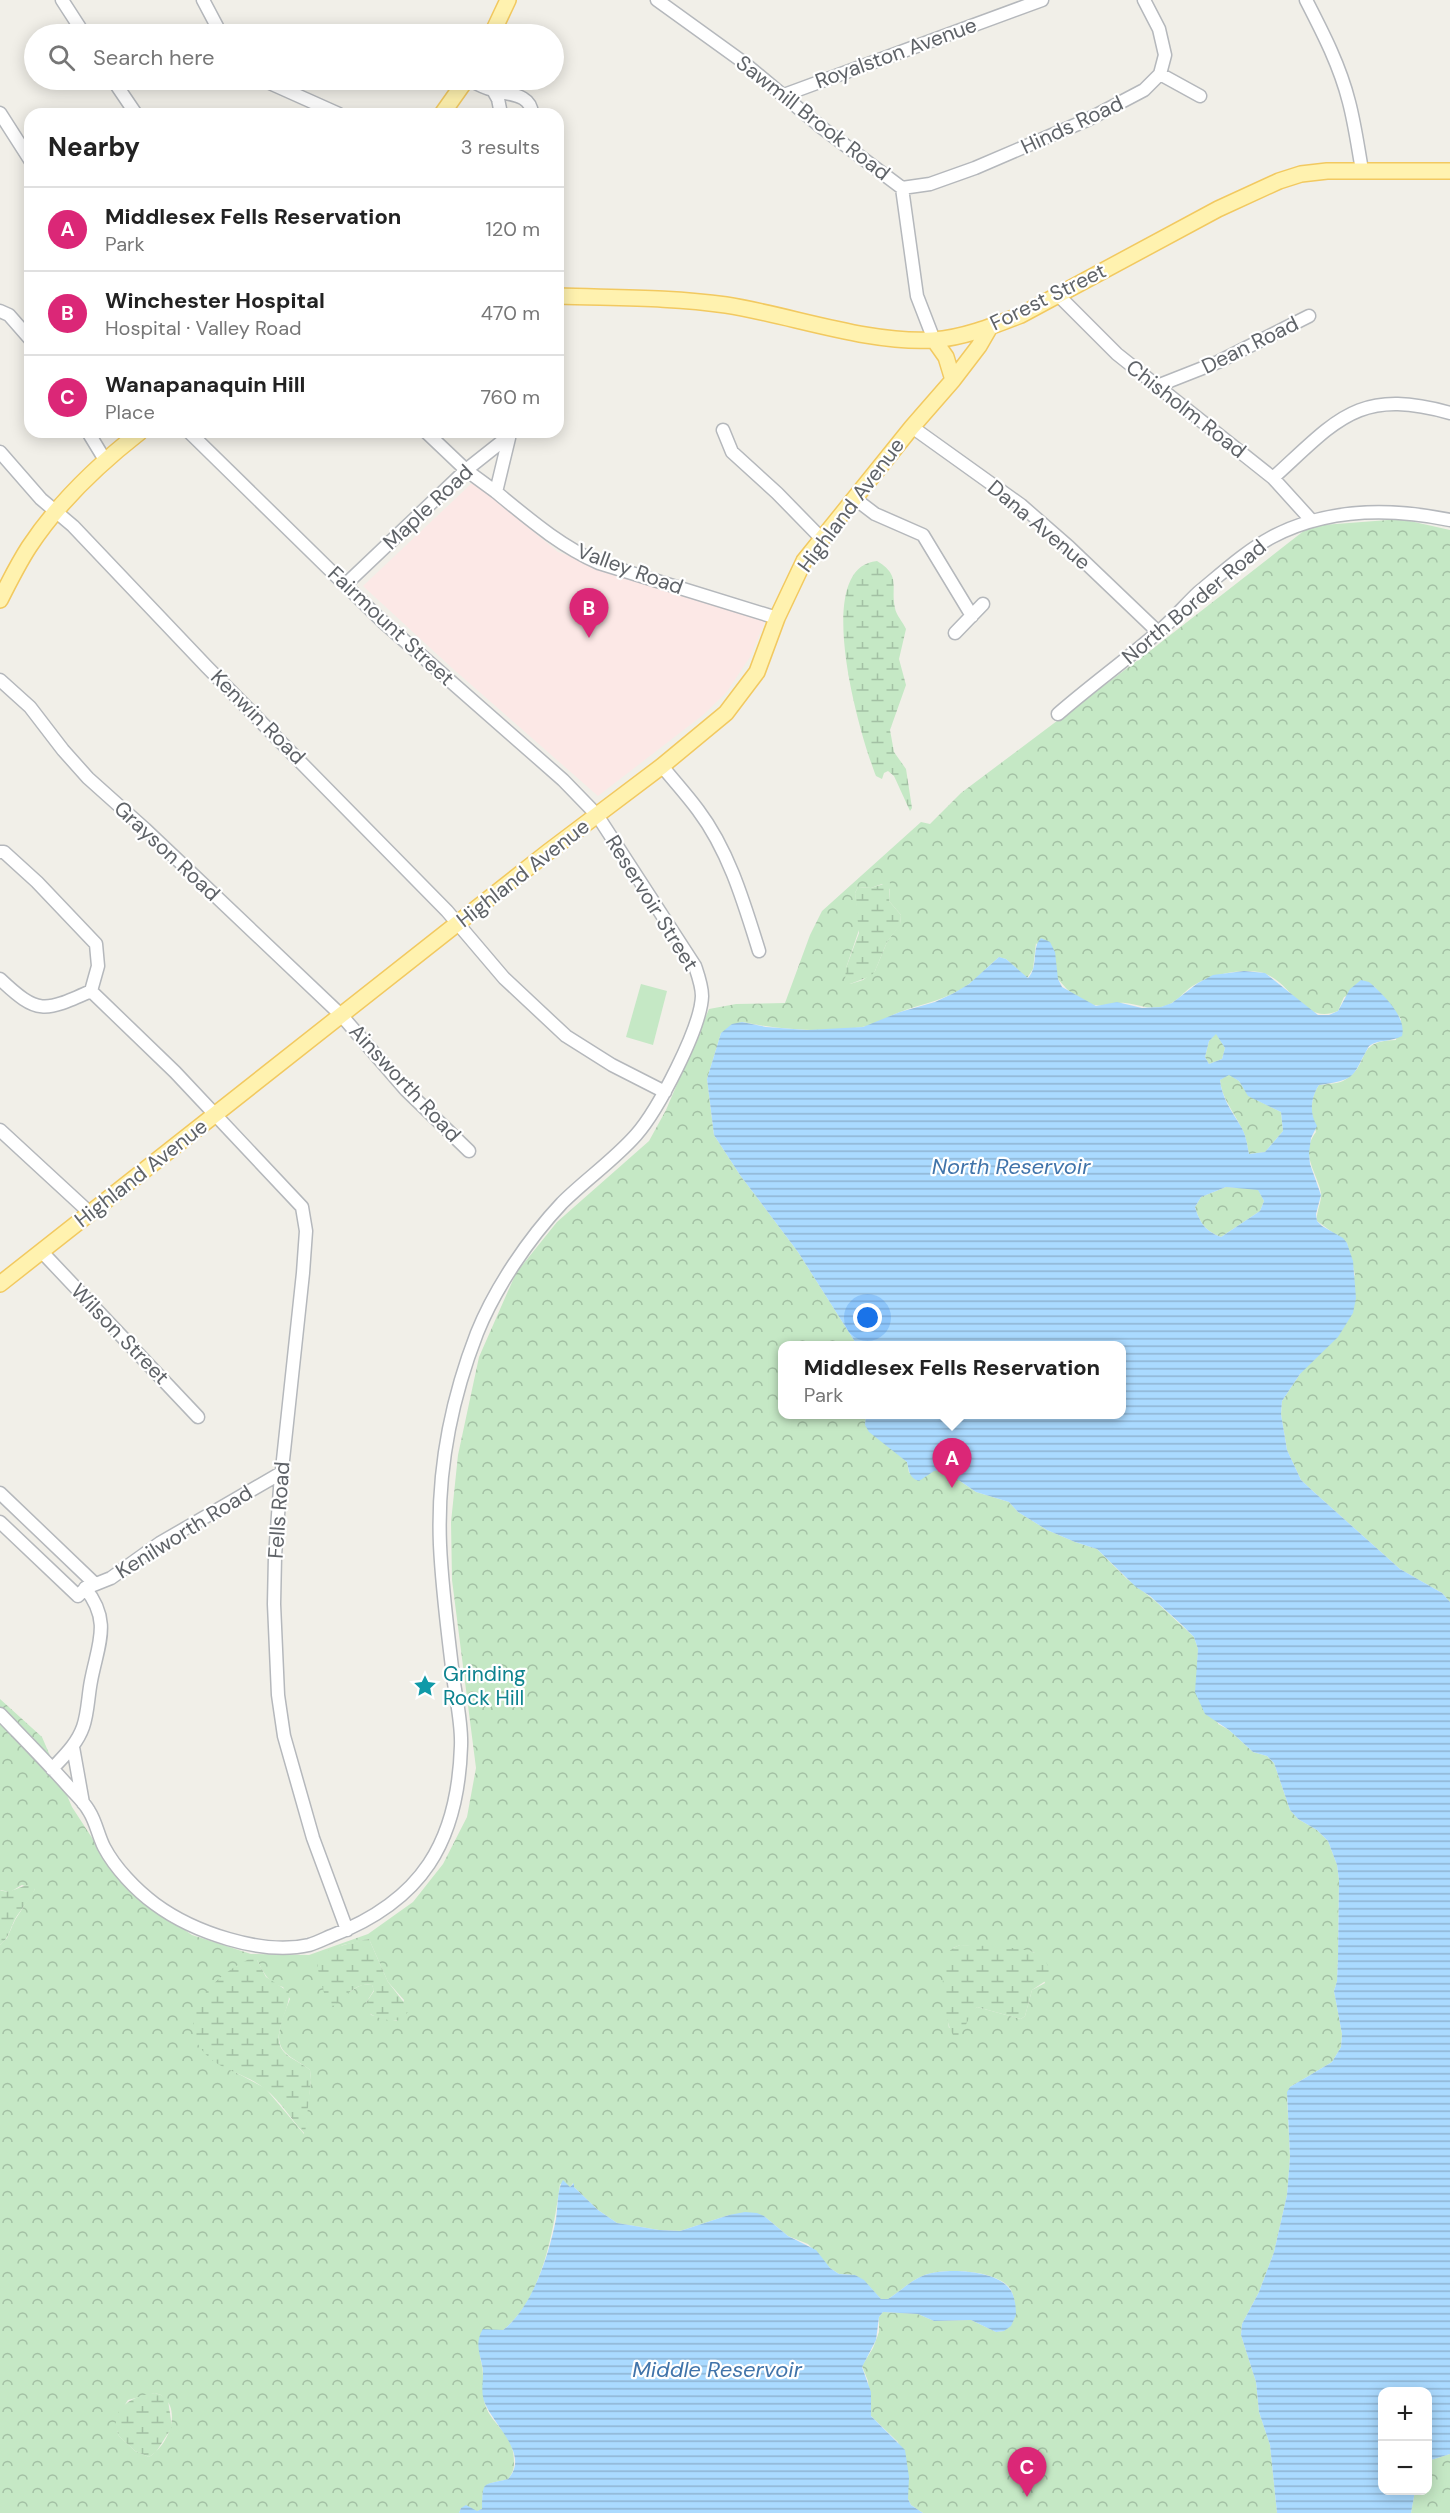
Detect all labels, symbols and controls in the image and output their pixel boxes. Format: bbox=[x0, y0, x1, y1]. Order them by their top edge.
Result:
street label: Royalston Avenue bbox=[811, 11, 981, 95]
search box bbox=[24, 24, 564, 90]
icon: search bbox=[45, 41, 78, 74]
text: Search here bbox=[93, 43, 214, 72]
street label: Sawmill Brook Road bbox=[730, 49, 896, 187]
street label: Hinds Road bbox=[1016, 89, 1128, 161]
text: Nearby bbox=[48, 130, 140, 164]
text: 3 results bbox=[461, 134, 540, 160]
text: Middlesex Fells Reservation bbox=[105, 202, 401, 231]
text: A bbox=[60, 216, 75, 242]
text: 120 m bbox=[486, 216, 540, 242]
text: Park bbox=[105, 231, 145, 257]
street label: Forest Street bbox=[985, 257, 1111, 337]
text: Winchester Hospital bbox=[105, 286, 325, 315]
text: B bbox=[61, 300, 74, 326]
text: 470 m bbox=[481, 300, 540, 326]
street label: Dean Road bbox=[1197, 310, 1303, 380]
text: Hospital · Valley Road bbox=[105, 315, 302, 341]
street label: Chisholm Road bbox=[1120, 353, 1252, 465]
text: Wanapanaquin Hill bbox=[105, 370, 305, 399]
text: C bbox=[60, 384, 75, 410]
text: 760 m bbox=[480, 384, 540, 410]
text: Place bbox=[105, 399, 155, 425]
street label: Highland Avenue bbox=[791, 432, 911, 578]
street label: Maple Road bbox=[377, 458, 479, 556]
street label: Dana Avenue bbox=[982, 474, 1096, 576]
street label: North Border Road bbox=[1116, 533, 1272, 671]
street label: Valley Road bbox=[573, 537, 687, 601]
street label: Fairmount Street bbox=[322, 560, 460, 692]
pin: B bbox=[570, 588, 608, 638]
street label: Kenwin Road bbox=[205, 664, 311, 770]
street label: Grayson Road bbox=[108, 795, 226, 907]
street label: Highland Avenue bbox=[451, 812, 595, 934]
street label: Reservoir Street bbox=[599, 830, 705, 976]
street label: Ainsworth Road bbox=[343, 1018, 467, 1148]
street label: Highland Avenue bbox=[69, 1112, 213, 1234]
water label: North Reservoir bbox=[932, 1152, 1091, 1181]
street label: Wilson Street bbox=[65, 1277, 175, 1391]
your location bbox=[853, 1303, 882, 1332]
popup bbox=[778, 1341, 1126, 1419]
text: Middlesex Fells Reservation bbox=[804, 1353, 1100, 1382]
text: Park bbox=[804, 1382, 843, 1408]
pin: A bbox=[932, 1438, 972, 1488]
street label: Fells Road bbox=[262, 1461, 296, 1559]
street label: Kenilworth Road bbox=[110, 1479, 258, 1585]
place label: Grinding Rock Hill bbox=[443, 1660, 526, 1712]
place icon: Grinding Rock Hill bbox=[412, 1673, 438, 1699]
water label: Middle Reservoir bbox=[632, 2355, 803, 2384]
map controls bbox=[1378, 2387, 1432, 2495]
button: + bbox=[1378, 2387, 1432, 2441]
button: − bbox=[1378, 2441, 1432, 2495]
pin: C bbox=[1008, 2448, 1046, 2497]

